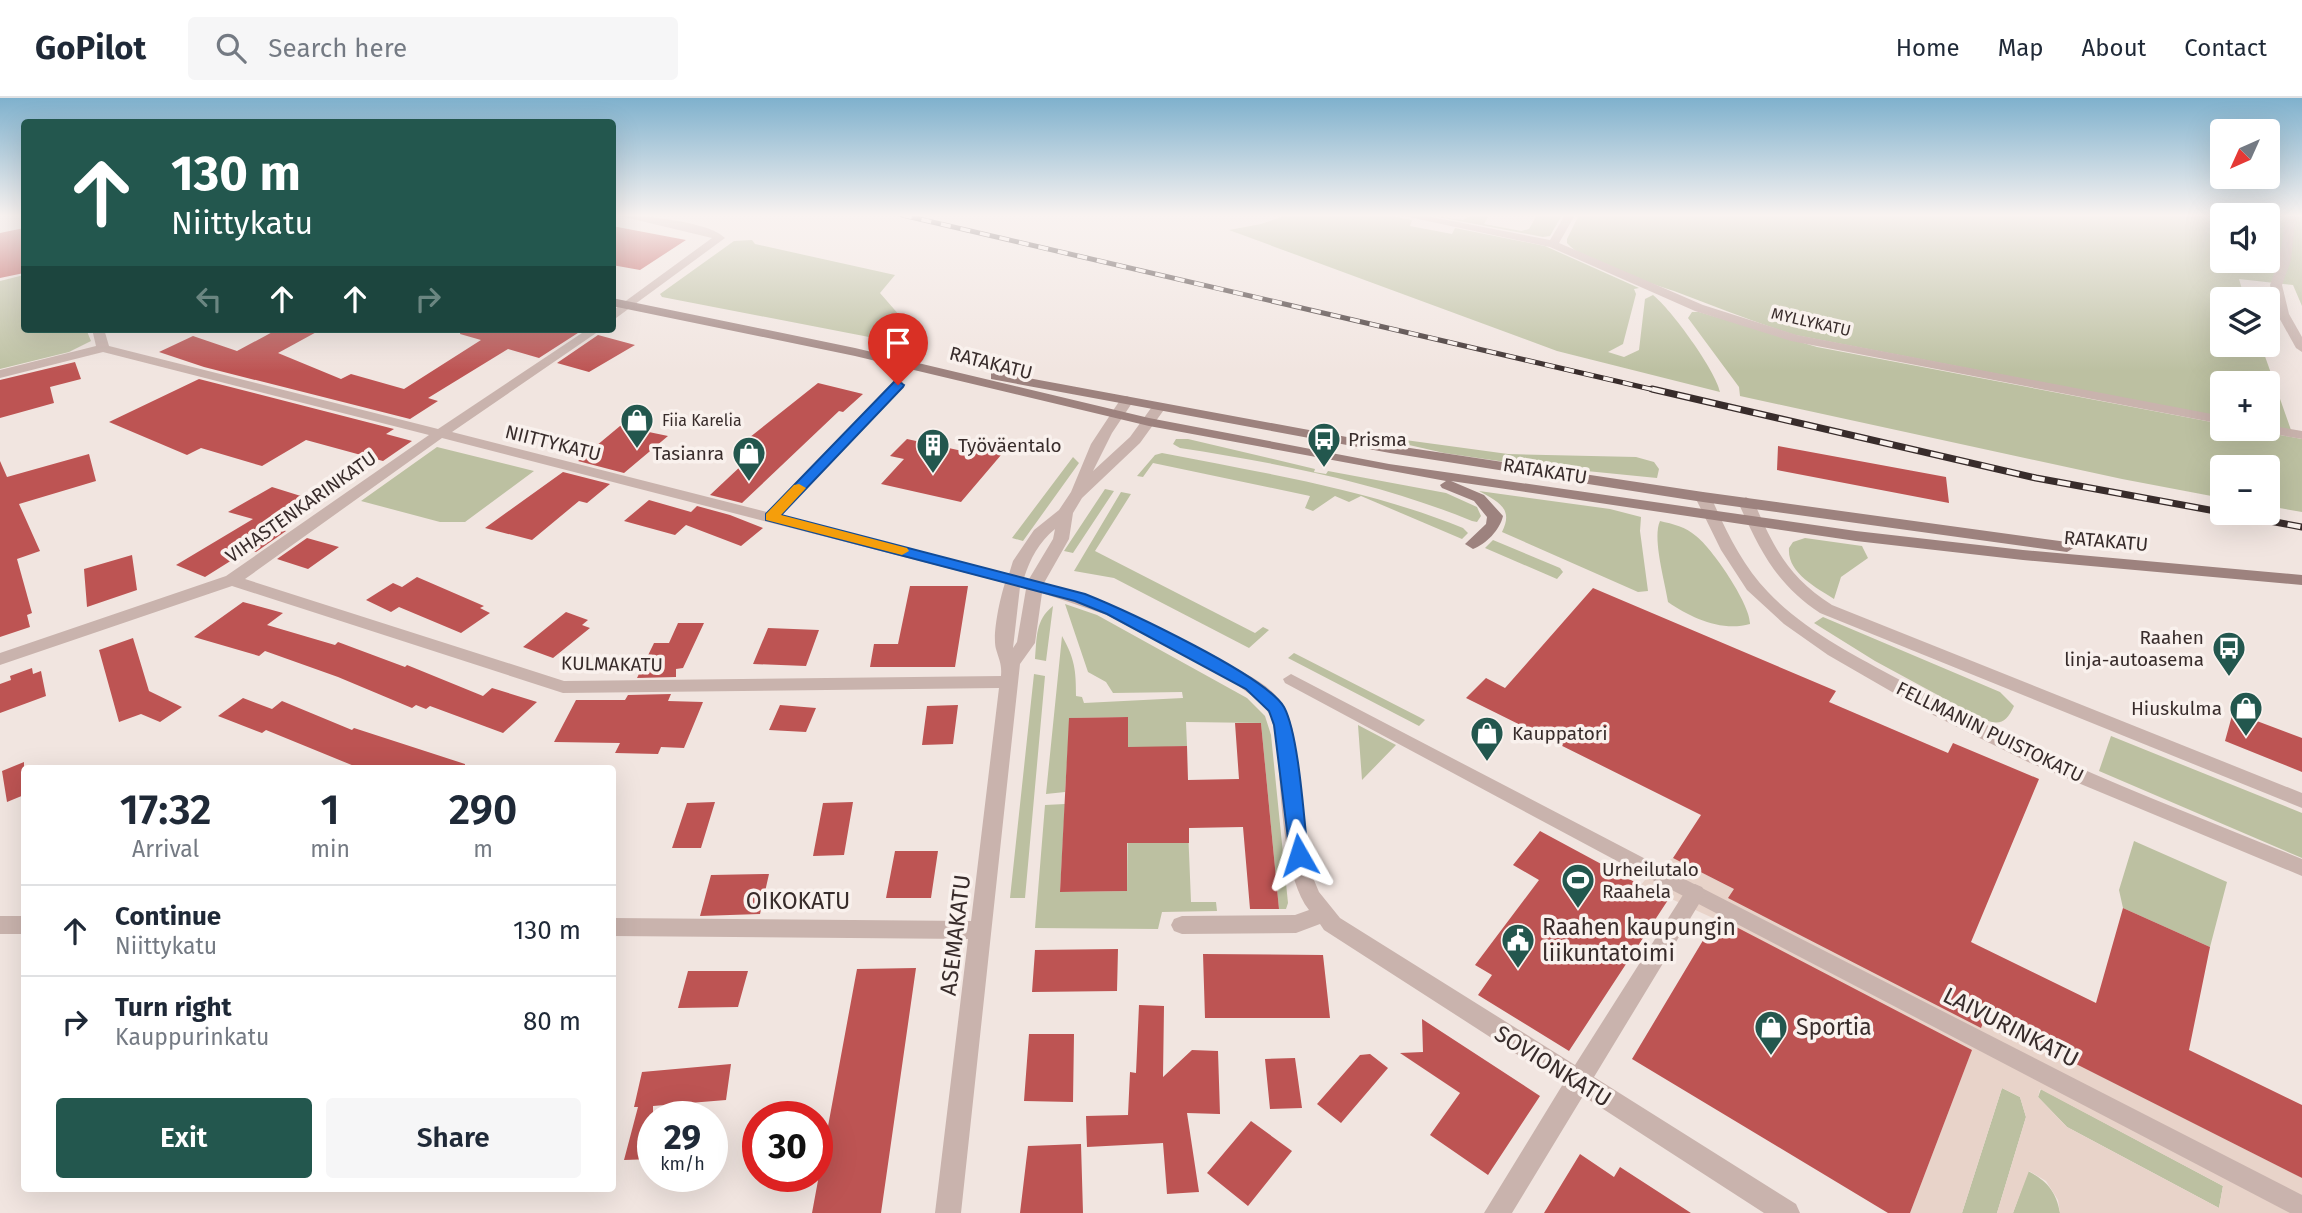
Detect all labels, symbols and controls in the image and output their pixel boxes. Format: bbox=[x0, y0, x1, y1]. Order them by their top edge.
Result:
search box bbox=[188, 17, 678, 80]
text: GoPilot bbox=[35, 28, 146, 68]
icon: search bbox=[212, 29, 250, 67]
text: Search here bbox=[268, 33, 407, 64]
text: Home bbox=[1896, 34, 1960, 62]
text: Map bbox=[1998, 34, 2044, 62]
text: About bbox=[2082, 34, 2146, 62]
text: Contact bbox=[2184, 34, 2267, 62]
north arrow bbox=[2210, 119, 2280, 189]
map controls bbox=[2210, 119, 2280, 525]
text: 130 m bbox=[171, 144, 301, 203]
icon: ahead bbox=[56, 147, 147, 238]
button: sound bbox=[2210, 203, 2280, 273]
text: Niittykatu bbox=[171, 204, 313, 242]
icon: left bbox=[190, 280, 228, 318]
icon: ahead bbox=[263, 280, 301, 318]
icon: ahead bbox=[336, 280, 374, 318]
icon: right bbox=[409, 280, 447, 318]
button: layers bbox=[2210, 287, 2280, 357]
street label: MYLLYKATU bbox=[1769, 304, 1853, 340]
pin bbox=[868, 313, 928, 385]
icon: arrive bbox=[879, 324, 917, 362]
street label: RATAKATU bbox=[947, 342, 1035, 384]
button: + bbox=[2210, 371, 2280, 441]
shop icon: Fiia Karelia bbox=[618, 401, 656, 450]
place label: Fiia Karelia bbox=[662, 411, 742, 430]
street label: NIITTYKATU bbox=[503, 420, 603, 466]
bus stop icon: Prisma bbox=[1305, 420, 1343, 469]
building icon: Työväentalo bbox=[914, 426, 952, 475]
place label: Prisma bbox=[1348, 428, 1407, 451]
shop icon: Tasianra bbox=[730, 434, 768, 483]
place label: Työväentalo bbox=[958, 434, 1062, 457]
place label: Tasianra bbox=[652, 442, 724, 465]
street label: VIHASTENKARINKATU bbox=[221, 446, 381, 568]
street label: RATAKATU bbox=[1501, 453, 1589, 489]
button: − bbox=[2210, 455, 2280, 525]
street label: RATAKATU bbox=[2063, 526, 2149, 556]
place label: Raahen linja-autoasema bbox=[2064, 626, 2204, 671]
bus stop icon: Raahen linja-autoasema bbox=[2210, 629, 2248, 678]
street label: KULMAKATU bbox=[561, 652, 663, 676]
street label: FELLMANIN PUISTOKATU bbox=[1893, 677, 2087, 787]
shop icon: Hiuskulma bbox=[2227, 689, 2265, 738]
place label: Hiuskulma bbox=[2131, 697, 2222, 720]
shop icon: Kauppatori bbox=[1468, 714, 1506, 763]
place label: Kauppatori bbox=[1512, 722, 1608, 745]
text: 17:32 bbox=[120, 785, 212, 835]
text: 1 bbox=[321, 785, 340, 835]
text: 290 bbox=[449, 785, 517, 835]
position arrow bbox=[1262, 818, 1336, 892]
text: Arrival bbox=[132, 835, 199, 863]
text: min bbox=[310, 835, 350, 863]
text: m bbox=[473, 835, 493, 863]
place label: Urheilutalo Raahela bbox=[1602, 858, 1699, 903]
sports icon: Urheilutalo Raahela bbox=[1559, 861, 1597, 910]
street label: ASEMAKATU bbox=[934, 873, 976, 997]
street label: OIKOKATU bbox=[746, 887, 850, 915]
text: Continue bbox=[115, 901, 221, 932]
icon: ahead bbox=[56, 912, 94, 950]
place label: Raahen kaupungin liikuntatoimi bbox=[1542, 913, 1736, 967]
text: 130 m bbox=[513, 915, 581, 946]
public building icon: Raahen kaupungin liikuntatoimi bbox=[1499, 921, 1537, 970]
text: Niittykatu bbox=[115, 932, 217, 960]
street label: LAIVURINKATU bbox=[1938, 981, 2084, 1073]
text: Turn right bbox=[115, 992, 232, 1023]
icon: right bbox=[56, 1003, 94, 1041]
text: 80 m bbox=[523, 1006, 581, 1037]
shop icon: Sportia bbox=[1752, 1008, 1790, 1057]
place label: Sportia bbox=[1796, 1013, 1872, 1041]
street label: SOVIONKATU bbox=[1490, 1019, 1616, 1113]
text: Kauppurinkatu bbox=[115, 1023, 269, 1051]
button: Exit bbox=[56, 1098, 312, 1178]
button: Share bbox=[326, 1098, 581, 1178]
speed limit sign: 30 bbox=[742, 1101, 833, 1192]
text: 29 bbox=[664, 1116, 701, 1158]
text: km/h bbox=[660, 1153, 705, 1175]

